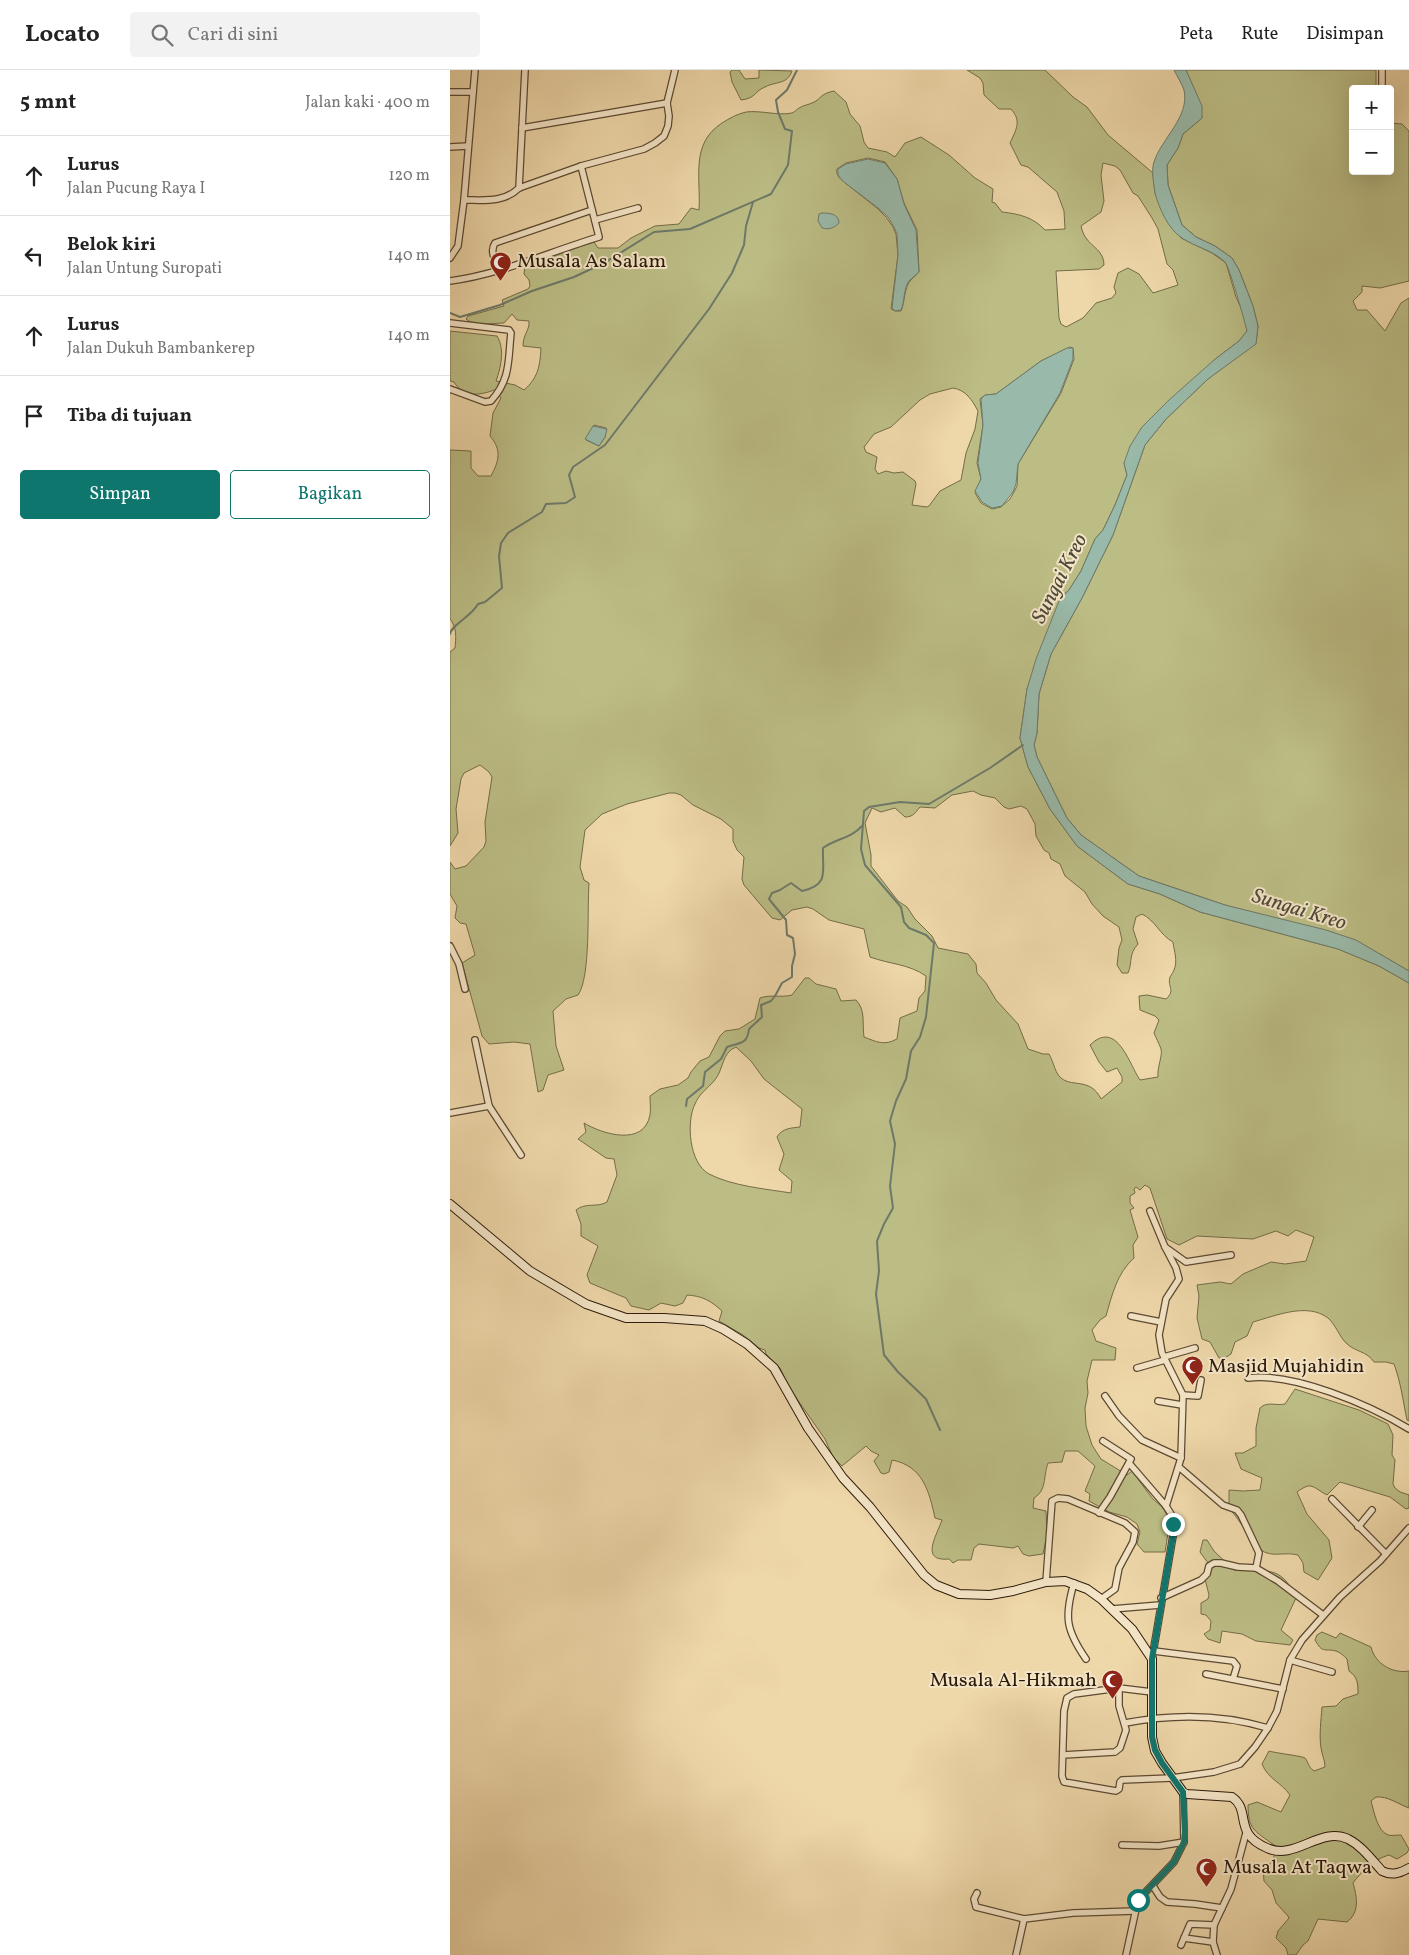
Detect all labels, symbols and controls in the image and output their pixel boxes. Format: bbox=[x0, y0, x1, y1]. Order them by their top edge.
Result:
search box bbox=[130, 12, 480, 57]
text: Locato bbox=[25, 18, 100, 52]
icon: search bbox=[148, 21, 176, 49]
text: Cari di sini bbox=[188, 22, 278, 48]
text: Peta bbox=[1179, 22, 1213, 47]
text: Rute bbox=[1241, 22, 1278, 47]
text: Disimpan bbox=[1306, 22, 1384, 47]
map controls bbox=[1349, 85, 1394, 175]
button: + bbox=[1349, 85, 1394, 130]
text: 5 mnt bbox=[20, 88, 76, 117]
text: Jalan kaki · 400 m bbox=[305, 92, 430, 114]
button: − bbox=[1349, 130, 1394, 175]
text: Lurus bbox=[67, 152, 119, 178]
icon: ahead bbox=[20, 162, 48, 190]
text: 120 m bbox=[388, 165, 430, 187]
text: Jalan Pucung Raya I bbox=[67, 178, 205, 200]
text: Belok kiri bbox=[67, 232, 156, 258]
icon: left bbox=[20, 242, 48, 270]
text: 140 m bbox=[388, 245, 430, 267]
place label: Musala As Salam bbox=[517, 248, 666, 276]
mosque icon: Musala As Salam bbox=[489, 250, 513, 281]
text: Jalan Untung Suropati bbox=[67, 258, 222, 280]
text: Lurus bbox=[67, 312, 119, 338]
icon: ahead bbox=[20, 322, 48, 350]
text: 140 m bbox=[388, 325, 430, 347]
text: Jalan Dukuh Bambankerep bbox=[67, 338, 255, 360]
icon: arrive bbox=[20, 402, 48, 430]
text: Tiba di tujuan bbox=[67, 403, 192, 429]
button: Simpan bbox=[20, 470, 220, 519]
button: Bagikan bbox=[230, 470, 430, 519]
water label: Sungai Kreo bbox=[1025, 529, 1095, 629]
water label: Sungai Kreo bbox=[1248, 882, 1350, 938]
place label: Masjid Mujahidin bbox=[1208, 1353, 1364, 1381]
mosque icon: Masjid Mujahidin bbox=[1180, 1355, 1204, 1386]
route end bbox=[1162, 1513, 1185, 1536]
place label: Musala Al-Hikmah bbox=[930, 1667, 1097, 1695]
mosque icon: Musala Al-Hikmah bbox=[1101, 1669, 1125, 1700]
place label: Musala At Taqwa bbox=[1223, 1854, 1372, 1882]
mosque icon: Musala At Taqwa bbox=[1195, 1856, 1219, 1887]
route start bbox=[1127, 1889, 1150, 1912]

